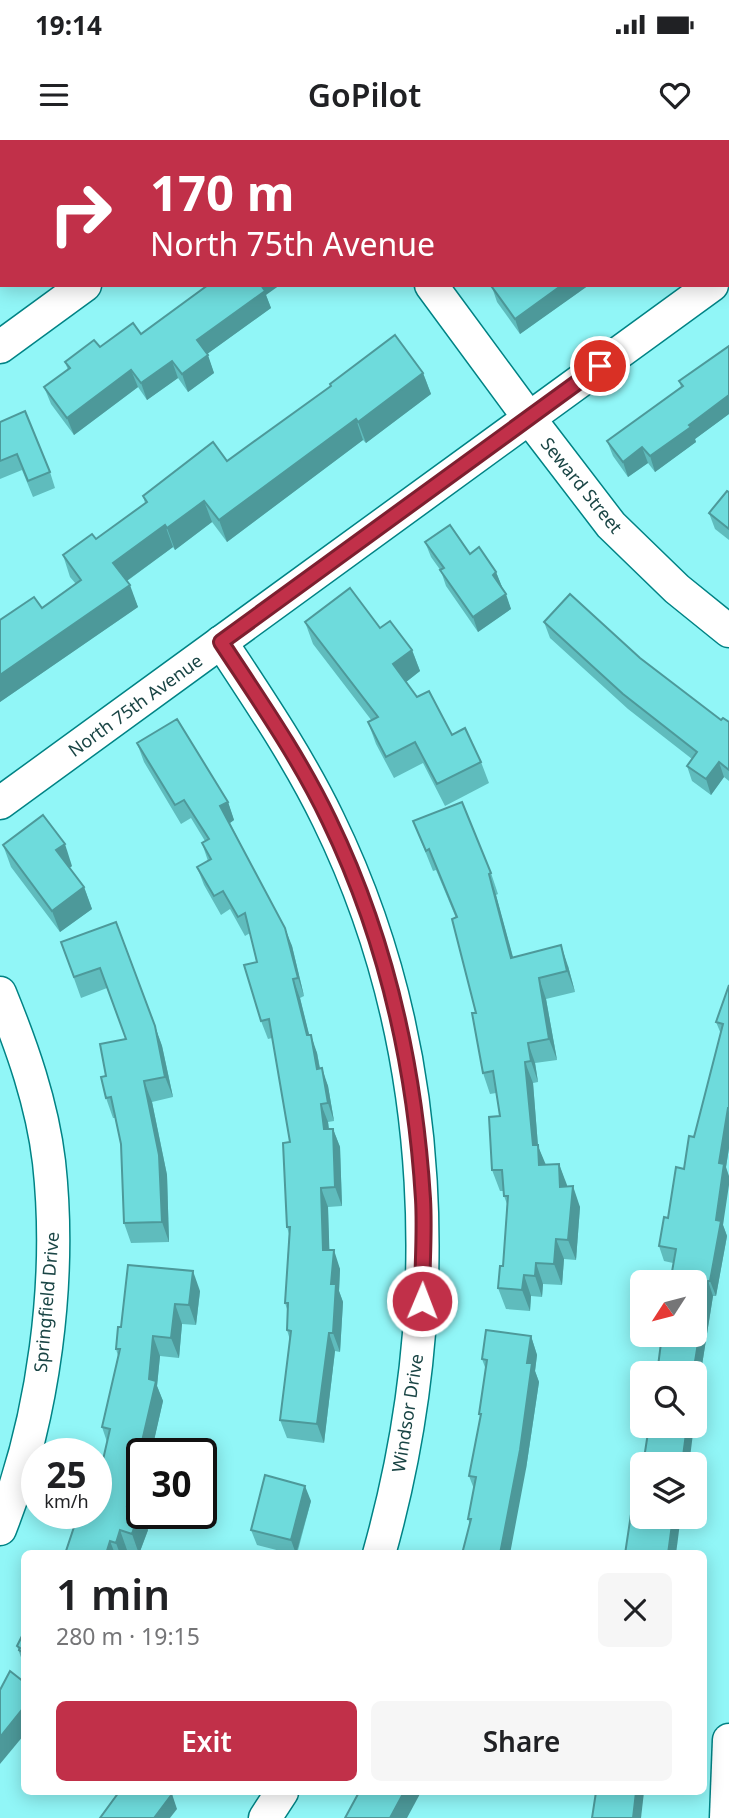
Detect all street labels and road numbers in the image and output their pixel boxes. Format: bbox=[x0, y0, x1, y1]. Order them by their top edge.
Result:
street label: Seward Street bbox=[536, 432, 628, 538]
street label: North 75th Avenue bbox=[63, 648, 207, 762]
street label: Springfield Drive bbox=[28, 1231, 64, 1373]
street label: Windsor Drive bbox=[386, 1352, 428, 1474]

